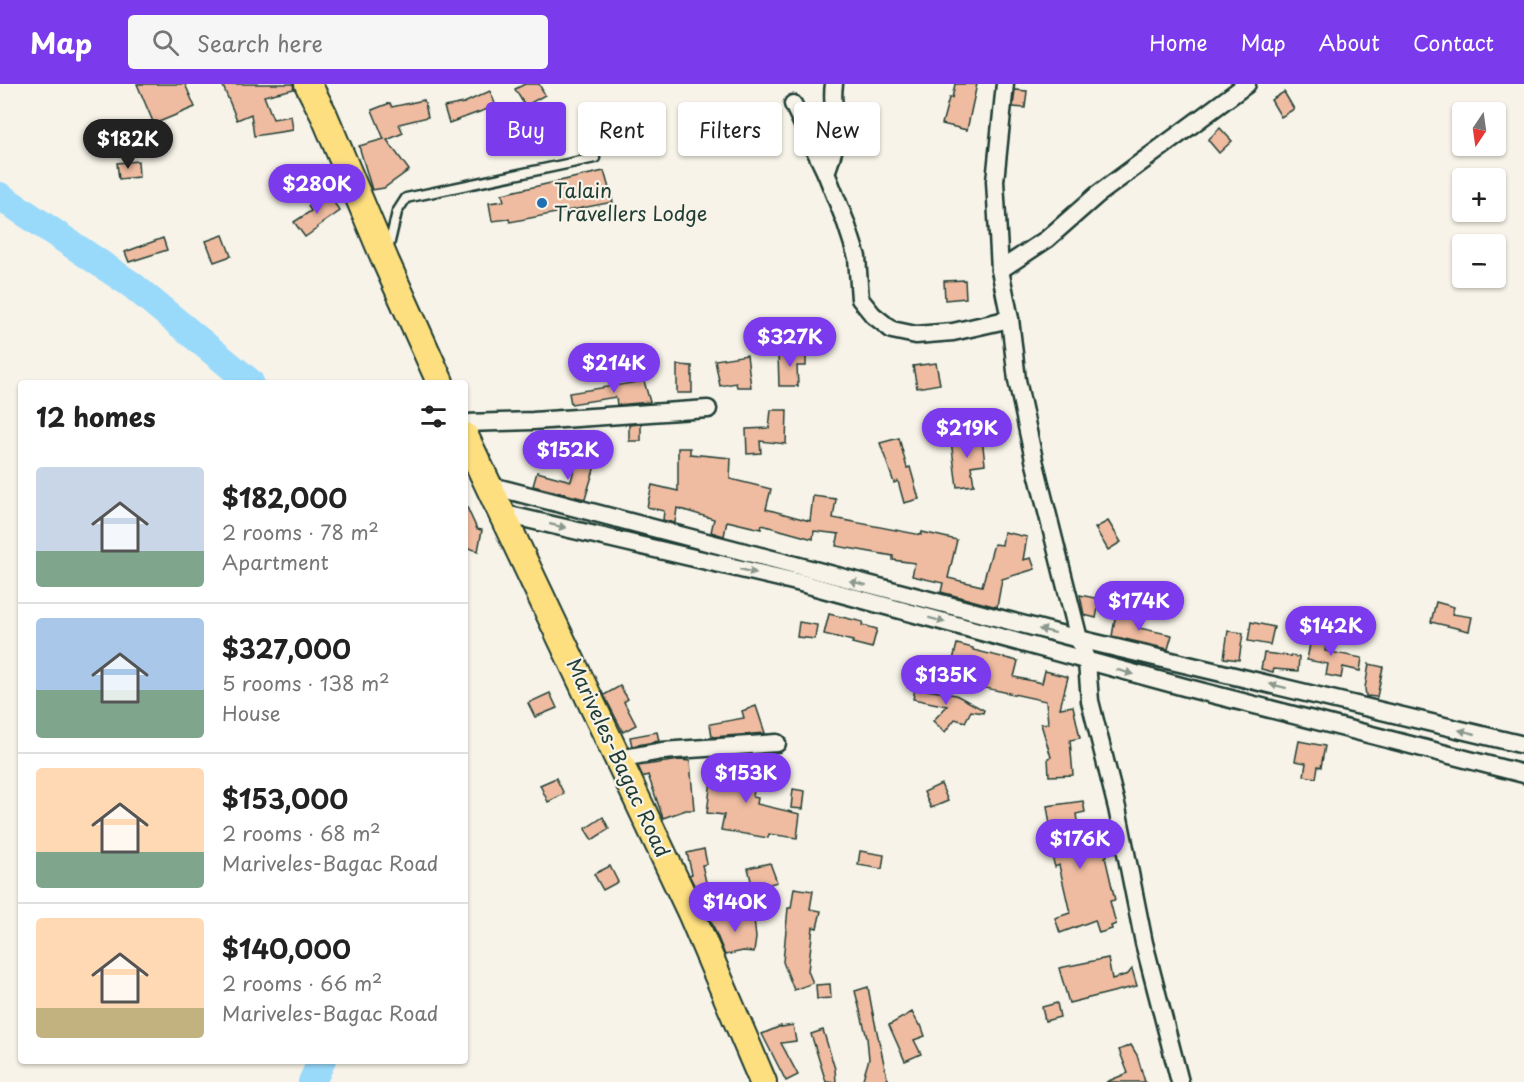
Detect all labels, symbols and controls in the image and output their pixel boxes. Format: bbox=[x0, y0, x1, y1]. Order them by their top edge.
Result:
search box bbox=[128, 15, 548, 69]
text: Map bbox=[30, 21, 92, 64]
icon: search bbox=[149, 26, 182, 59]
text: Search here bbox=[197, 26, 323, 59]
text: Home bbox=[1149, 26, 1208, 58]
text: Map bbox=[1241, 26, 1286, 58]
text: About bbox=[1319, 26, 1380, 58]
text: Contact bbox=[1413, 26, 1494, 58]
chip: Buy bbox=[486, 102, 566, 156]
chip: Rent bbox=[578, 102, 666, 156]
chip: Filters bbox=[678, 102, 782, 156]
chip: New bbox=[794, 102, 880, 156]
north arrow bbox=[1452, 102, 1506, 156]
map controls bbox=[1452, 102, 1506, 288]
pin: $182K bbox=[86, 119, 170, 170]
text: $182K bbox=[97, 123, 159, 153]
pin: $280K bbox=[275, 164, 359, 215]
text: $280K bbox=[282, 168, 352, 198]
button: + bbox=[1452, 168, 1506, 222]
place label: Talain Travellers Lodge bbox=[554, 175, 707, 228]
marker: Talain Travellers Lodge bbox=[535, 196, 549, 210]
button: − bbox=[1452, 234, 1506, 288]
pin: $327K bbox=[748, 317, 832, 368]
text: $327K bbox=[757, 321, 823, 351]
pin: $214K bbox=[572, 343, 656, 394]
text: $214K bbox=[582, 347, 646, 377]
text: 12 homes bbox=[36, 397, 156, 436]
icon: filters bbox=[417, 400, 450, 433]
pin: $219K bbox=[925, 408, 1009, 459]
text: $219K bbox=[936, 412, 998, 442]
pin: $152K bbox=[526, 430, 610, 481]
text: $152K bbox=[537, 434, 599, 464]
text: $182,000 bbox=[222, 478, 347, 517]
icon: home bbox=[84, 491, 156, 563]
text: 2 rooms · 78 m² bbox=[222, 517, 379, 547]
one-way arrow bbox=[549, 522, 568, 531]
text: Apartment bbox=[222, 547, 329, 577]
one-way arrow bbox=[739, 566, 757, 576]
one-way arrow bbox=[849, 577, 867, 587]
pin: $174K bbox=[1097, 581, 1181, 632]
text: $174K bbox=[1108, 585, 1170, 615]
pin: $142K bbox=[1289, 606, 1373, 657]
text: $142K bbox=[1299, 610, 1363, 640]
one-way arrow bbox=[927, 616, 946, 626]
one-way arrow bbox=[1038, 625, 1056, 635]
text: $327,000 bbox=[222, 629, 351, 668]
icon: home bbox=[84, 642, 156, 714]
street label: Mariveles-Bagac Road bbox=[560, 653, 678, 862]
pin: $135K bbox=[904, 655, 988, 706]
text: $135K bbox=[915, 659, 977, 689]
one-way arrow bbox=[1116, 667, 1134, 677]
text: 5 rooms · 138 m² bbox=[222, 668, 390, 698]
one-way arrow bbox=[1268, 680, 1287, 690]
text: House bbox=[222, 698, 281, 728]
one-way arrow bbox=[1458, 726, 1476, 736]
pin: $153K bbox=[704, 753, 788, 804]
text: $153K bbox=[715, 757, 777, 787]
text: $153,000 bbox=[222, 779, 348, 818]
icon: home bbox=[84, 792, 156, 864]
text: 2 rooms · 68 m² bbox=[222, 818, 381, 848]
pin: $176K bbox=[1038, 819, 1122, 870]
text: $176K bbox=[1050, 823, 1110, 853]
text: Mariveles-Bagac Road bbox=[222, 848, 438, 878]
pin: $140K bbox=[693, 882, 777, 933]
text: $140K bbox=[703, 886, 767, 916]
text: $140,000 bbox=[222, 929, 351, 968]
icon: home bbox=[84, 942, 156, 1014]
text: 2 rooms · 66 m² bbox=[222, 968, 382, 998]
text: Mariveles-Bagac Road bbox=[222, 998, 438, 1028]

